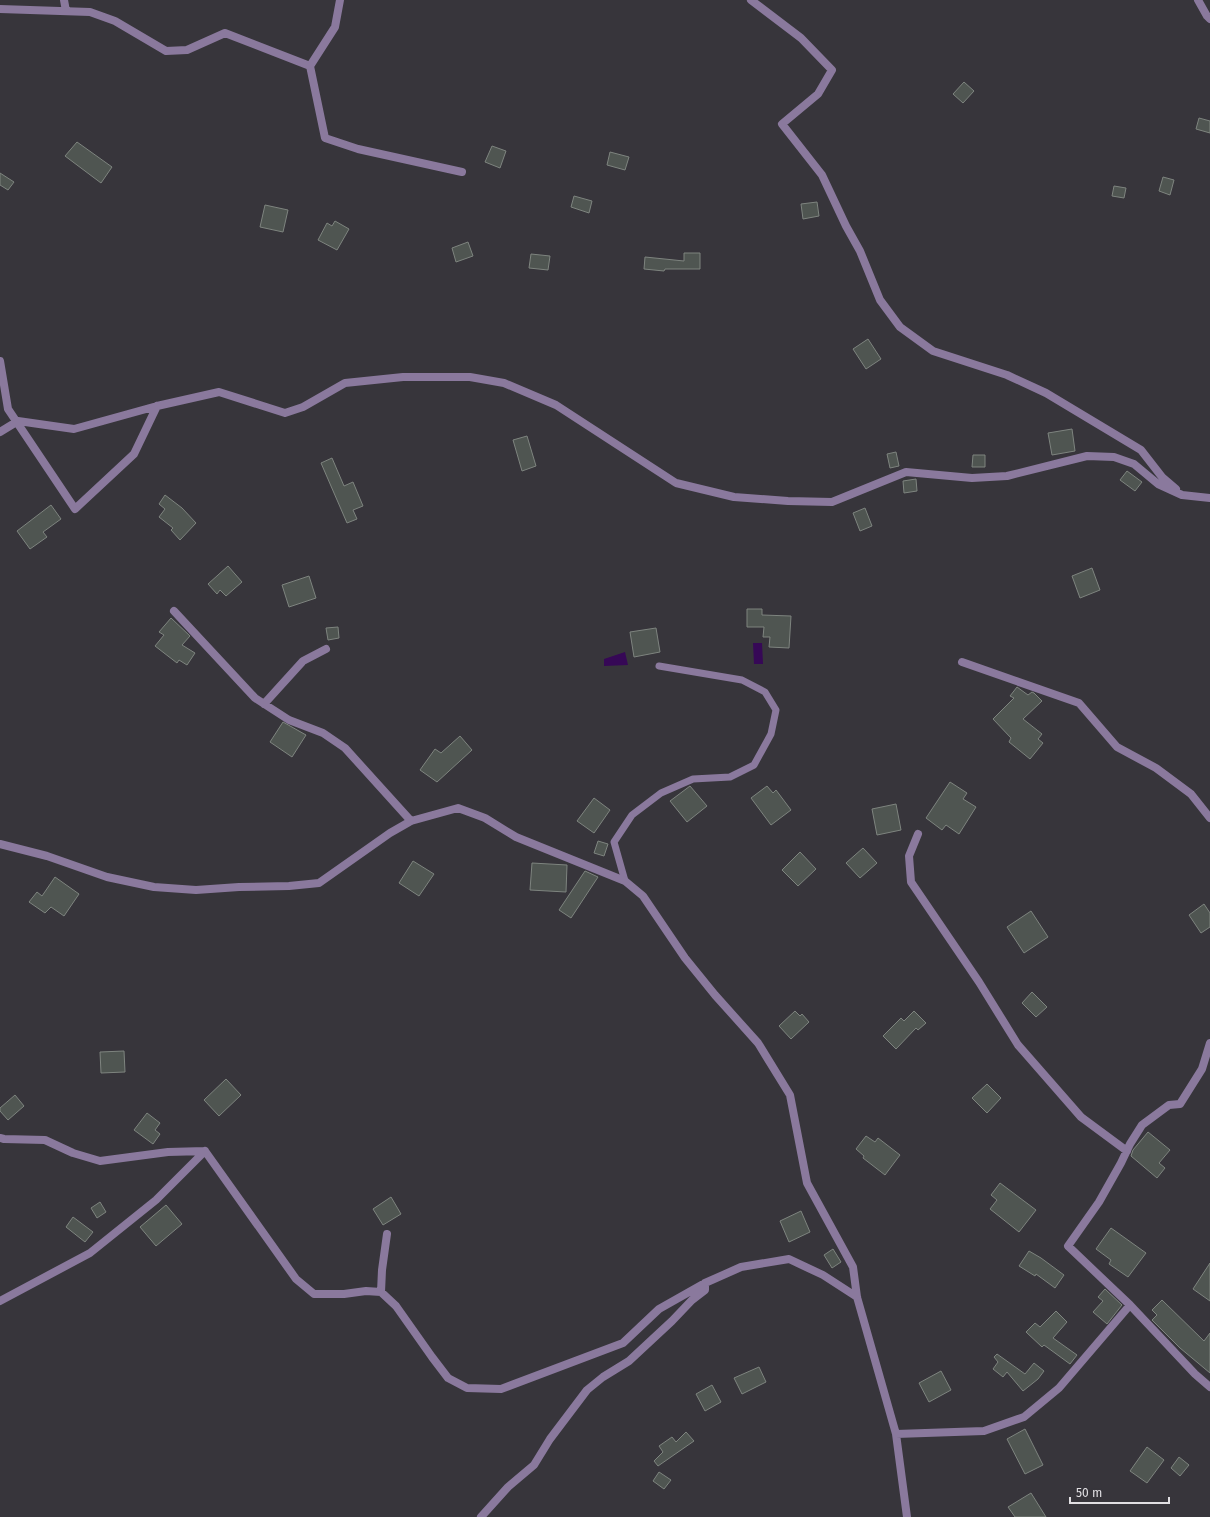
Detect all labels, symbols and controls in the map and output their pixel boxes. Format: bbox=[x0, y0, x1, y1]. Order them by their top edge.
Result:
scale bar bbox=[1070, 1479, 1169, 1505]
text: 50 m bbox=[1076, 1486, 1102, 1500]

